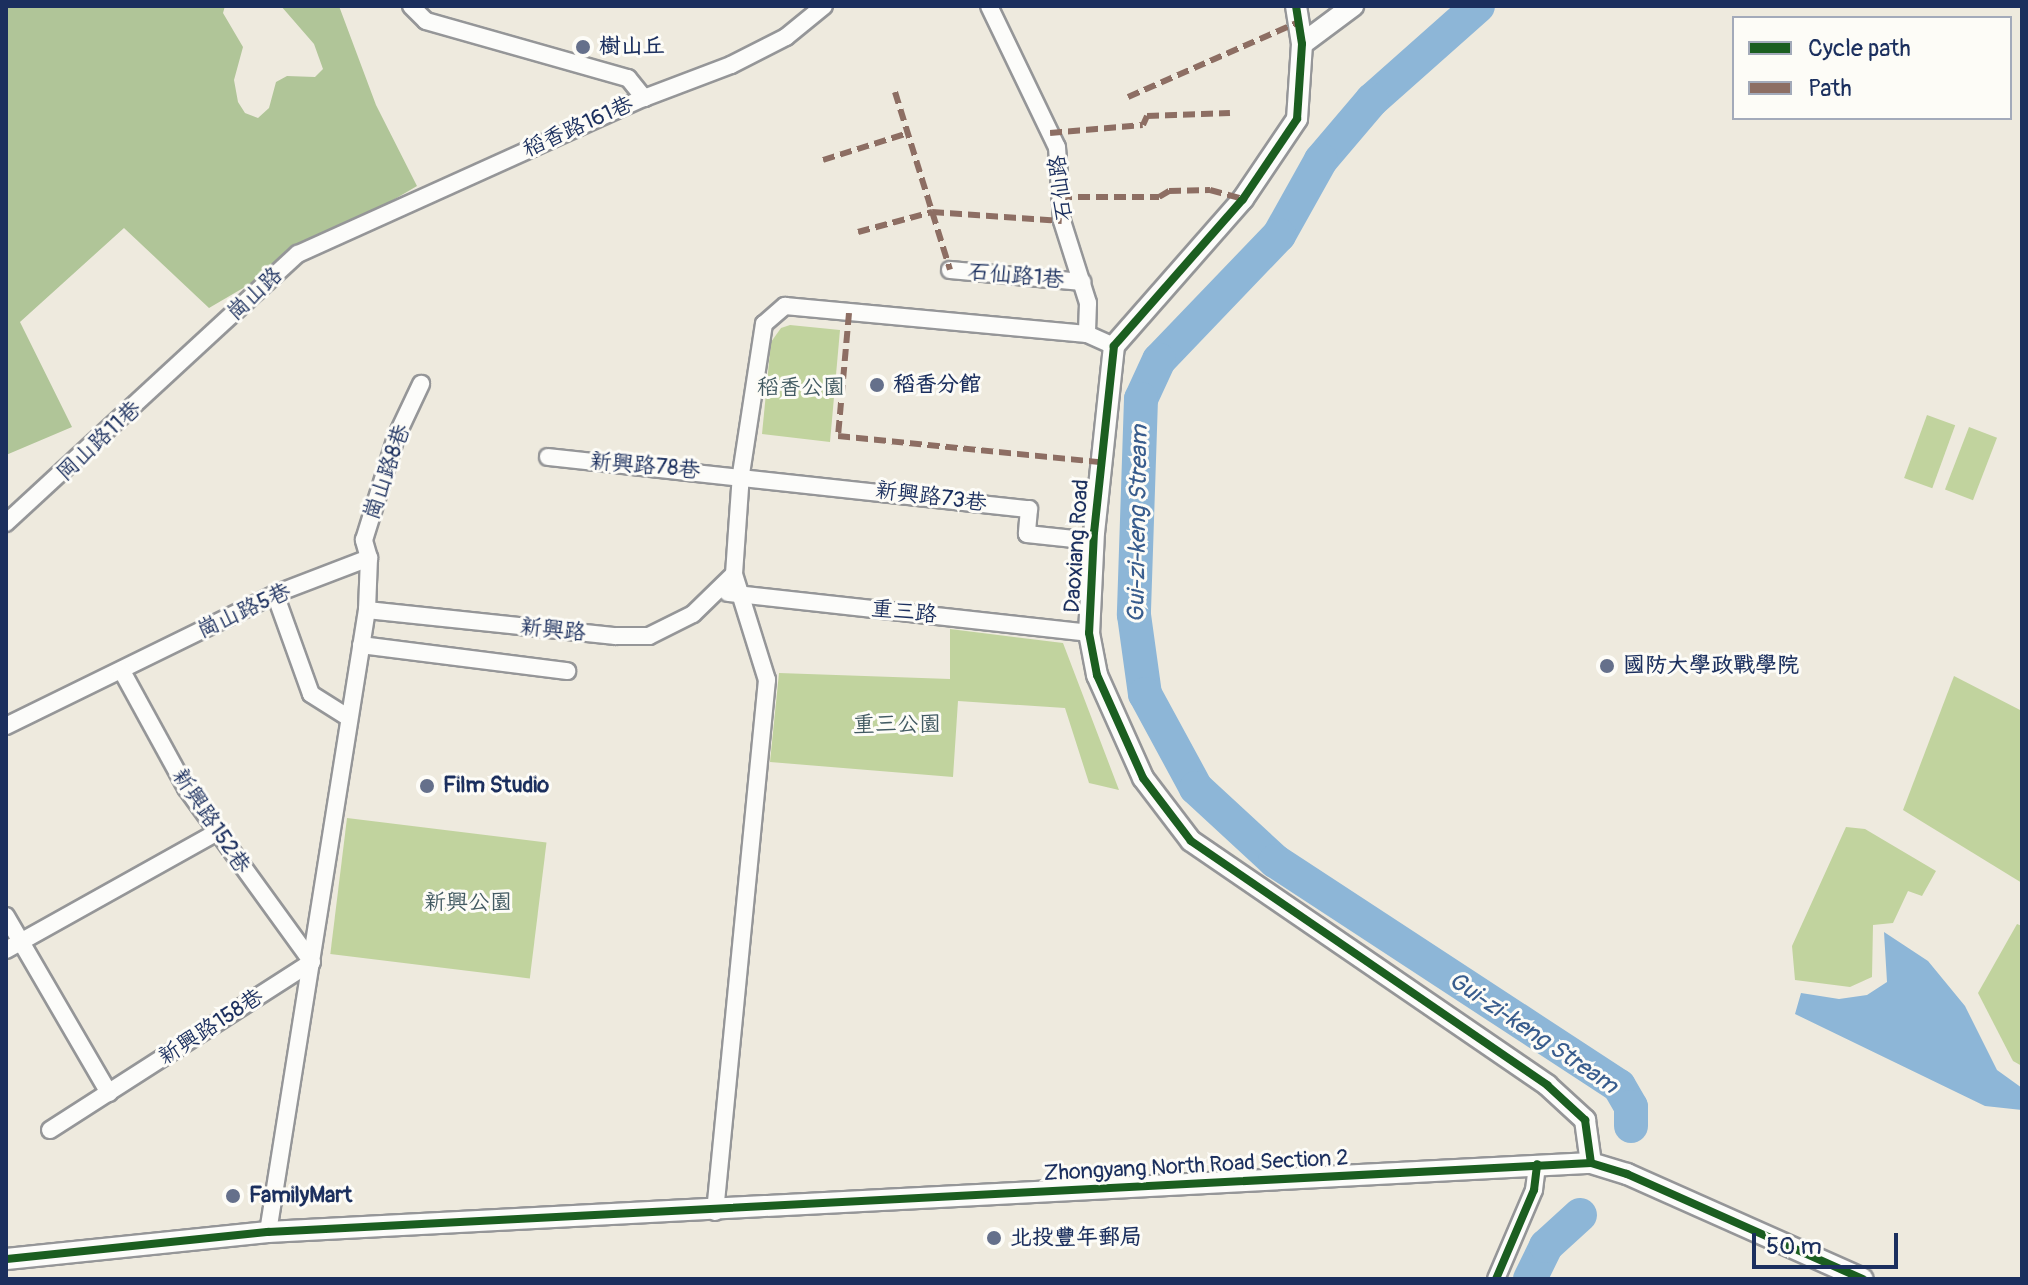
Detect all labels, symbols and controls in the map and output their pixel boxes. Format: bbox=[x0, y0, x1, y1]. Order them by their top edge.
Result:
legend bbox=[1732, 16, 2012, 120]
place label: 樹山丘 bbox=[599, 34, 665, 60]
text: Cycle path bbox=[1808, 34, 1911, 63]
marker: 樹山丘 bbox=[574, 38, 592, 56]
text: Path bbox=[1808, 74, 1852, 103]
street label: 稻香路161巷 bbox=[519, 91, 637, 163]
street label: 石仙路 bbox=[1044, 154, 1078, 222]
street label: 石仙路1巷 bbox=[967, 259, 1065, 293]
street label: 崗山路 bbox=[222, 262, 288, 326]
place label: 稻香分館 bbox=[893, 372, 981, 398]
park label: 稻香公園 bbox=[757, 375, 845, 401]
marker: 稻香分館 bbox=[868, 376, 886, 394]
street label: 岡山路11巷 bbox=[52, 395, 146, 487]
street label: 崗山路8巷 bbox=[358, 421, 416, 523]
water label: Gui-zi-keng Stream bbox=[1122, 425, 1154, 623]
street label: 新興路78巷 bbox=[589, 448, 701, 484]
street label: 新興路73巷 bbox=[874, 477, 988, 517]
street label: Daoxiang Road bbox=[1059, 478, 1095, 614]
street label: 崗山路5巷 bbox=[193, 578, 295, 644]
street label: 重三路 bbox=[870, 595, 938, 629]
street label: 新興路 bbox=[519, 613, 587, 647]
place label: 國防大學政戰學院 bbox=[1623, 653, 1799, 679]
marker: 國防大學政戰學院 bbox=[1598, 657, 1616, 675]
park label: 重三公園 bbox=[853, 712, 941, 738]
street label: 新興路152巷 bbox=[166, 764, 256, 878]
place label: Film Studio bbox=[443, 773, 549, 799]
marker: Film Studio bbox=[418, 777, 436, 795]
park label: 新興公園 bbox=[424, 890, 512, 916]
water label: Gui-zi-keng Stream bbox=[1443, 966, 1623, 1100]
street label: 新興路158巷 bbox=[154, 983, 268, 1071]
street label: Zhongyang North Road Section 2 bbox=[1043, 1145, 1349, 1187]
place label: FamilyMart bbox=[249, 1183, 352, 1209]
marker: FamilyMart bbox=[224, 1187, 242, 1205]
scale bar bbox=[1756, 1217, 1902, 1267]
place label: 北投豐年郵局 bbox=[1010, 1225, 1142, 1251]
marker: 北投豐年郵局 bbox=[985, 1229, 1003, 1247]
text: 50 m bbox=[1766, 1232, 1822, 1261]

